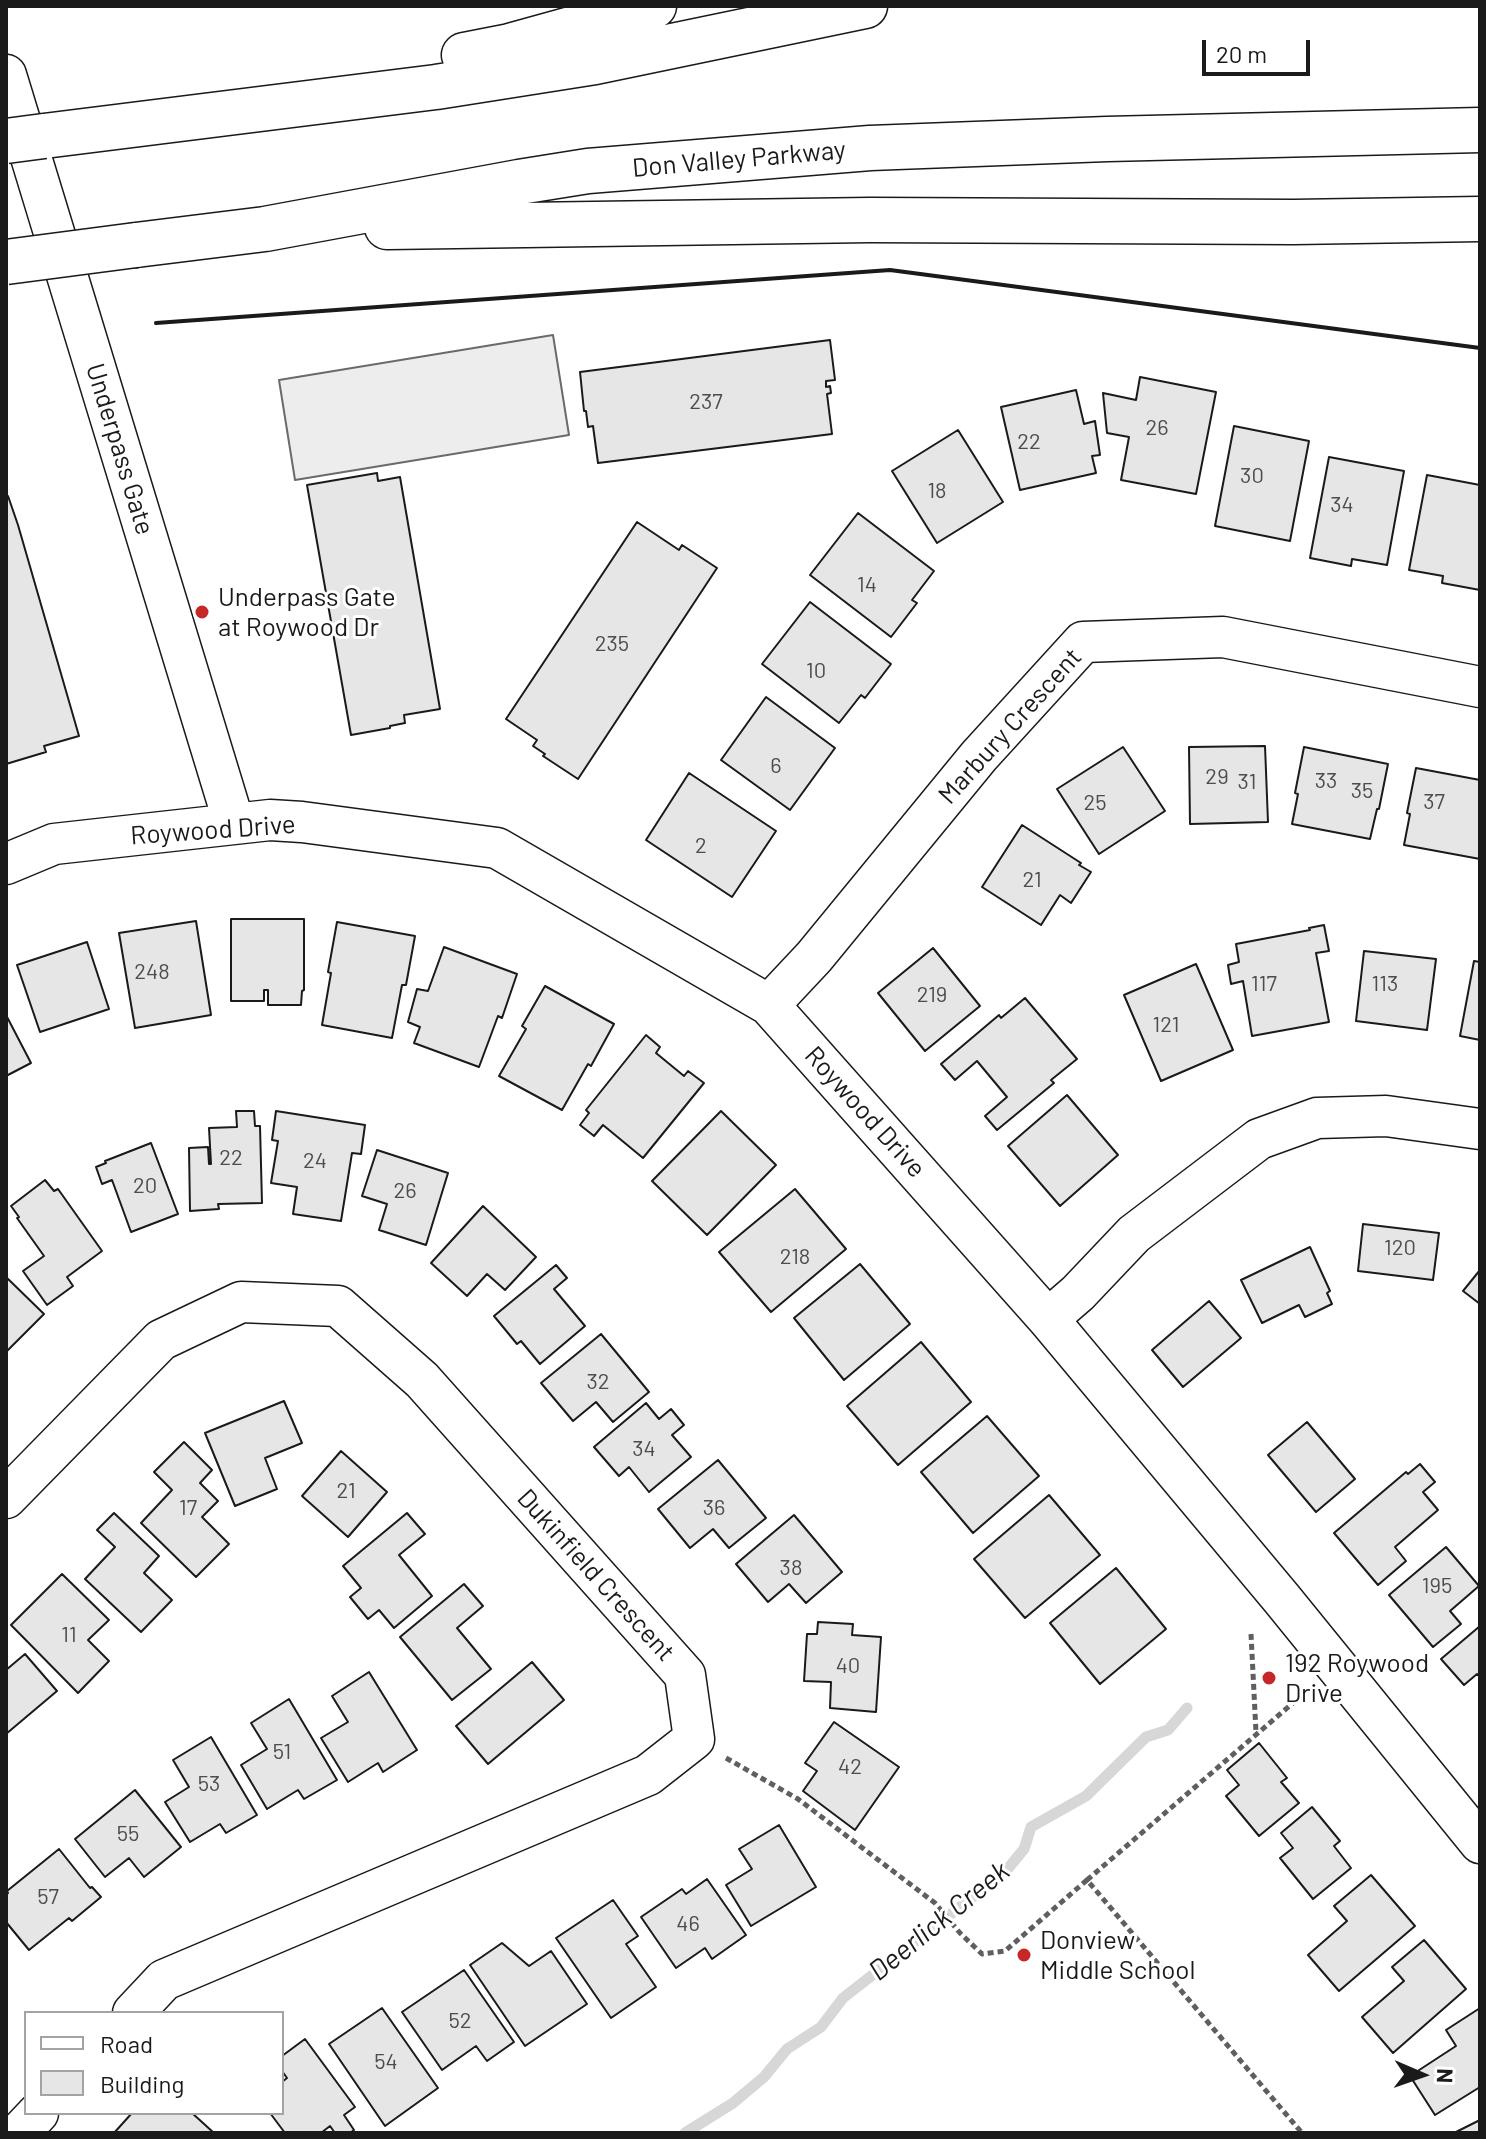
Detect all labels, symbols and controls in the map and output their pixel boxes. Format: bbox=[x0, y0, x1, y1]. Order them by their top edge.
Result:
scale bar bbox=[1206, 24, 1314, 74]
text: 20 m bbox=[1216, 39, 1267, 68]
street label: Don Valley Parkway bbox=[631, 134, 847, 184]
street label: Underpass Gate bbox=[79, 360, 161, 538]
house number: 237 bbox=[689, 389, 723, 415]
house number: 26 bbox=[1145, 415, 1169, 441]
house number: 22 bbox=[1017, 429, 1041, 455]
house number: 30 bbox=[1240, 463, 1264, 489]
house number: 18 bbox=[927, 478, 947, 504]
house number: 34 bbox=[1330, 492, 1354, 518]
house number: 14 bbox=[857, 572, 877, 598]
place label: Underpass Gate at Roywood Dr bbox=[218, 581, 396, 642]
marker: Underpass Gate at Roywood Dr bbox=[193, 603, 211, 621]
house number: 235 bbox=[595, 631, 629, 657]
street label: Marbury Crescent bbox=[932, 642, 1088, 810]
house number: 10 bbox=[806, 658, 826, 684]
house number: 6 bbox=[770, 753, 782, 779]
house number: 29 bbox=[1205, 764, 1229, 790]
house number: 33 bbox=[1315, 768, 1337, 794]
house number: 31 bbox=[1238, 769, 1256, 795]
house number: 35 bbox=[1351, 778, 1373, 804]
house number: 37 bbox=[1423, 789, 1445, 815]
house number: 25 bbox=[1083, 790, 1107, 816]
street label: Roywood Drive bbox=[129, 809, 297, 851]
house number: 2 bbox=[695, 833, 707, 859]
house number: 21 bbox=[1022, 867, 1042, 893]
house number: 248 bbox=[134, 959, 170, 985]
house number: 117 bbox=[1251, 971, 1277, 997]
house number: 113 bbox=[1372, 971, 1398, 997]
house number: 219 bbox=[917, 982, 947, 1008]
house number: 121 bbox=[1153, 1012, 1179, 1038]
street label: Roywood Drive bbox=[798, 1040, 932, 1184]
house number: 22 bbox=[219, 1145, 243, 1171]
house number: 24 bbox=[303, 1148, 327, 1174]
house number: 20 bbox=[133, 1173, 157, 1199]
house number: 26 bbox=[393, 1178, 417, 1204]
house number: 120 bbox=[1384, 1235, 1416, 1261]
house number: 218 bbox=[780, 1244, 810, 1270]
house number: 32 bbox=[586, 1369, 610, 1395]
house number: 34 bbox=[632, 1436, 656, 1462]
house number: 21 bbox=[336, 1478, 356, 1504]
street label: Dukinfield Crescent bbox=[511, 1483, 681, 1667]
house number: 17 bbox=[179, 1495, 197, 1521]
house number: 36 bbox=[703, 1495, 725, 1521]
house number: 38 bbox=[780, 1555, 802, 1581]
house number: 195 bbox=[1422, 1573, 1452, 1599]
house number: 11 bbox=[61, 1622, 77, 1648]
place label: 192 Roywood Drive bbox=[1285, 1647, 1429, 1708]
house number: 40 bbox=[836, 1653, 860, 1679]
marker: 192 Roywood Drive bbox=[1260, 1669, 1278, 1687]
house number: 51 bbox=[273, 1739, 291, 1765]
house number: 42 bbox=[838, 1754, 862, 1780]
house number: 53 bbox=[198, 1771, 220, 1797]
house number: 55 bbox=[117, 1821, 139, 1847]
water label: Deerlick Creek bbox=[862, 1854, 1016, 1988]
house number: 57 bbox=[37, 1884, 59, 1910]
house number: 46 bbox=[676, 1911, 700, 1937]
place label: Donview Middle School bbox=[1040, 1924, 1196, 1986]
marker: Donview Middle School bbox=[1015, 1946, 1033, 1964]
house number: 52 bbox=[448, 2008, 472, 2034]
legend bbox=[24, 2011, 284, 2115]
text: Road bbox=[100, 2029, 153, 2058]
north arrow bbox=[1382, 2035, 1462, 2115]
house number: 54 bbox=[374, 2049, 398, 2075]
text: N bbox=[1433, 2068, 1459, 2084]
text: Building bbox=[100, 2069, 184, 2098]

